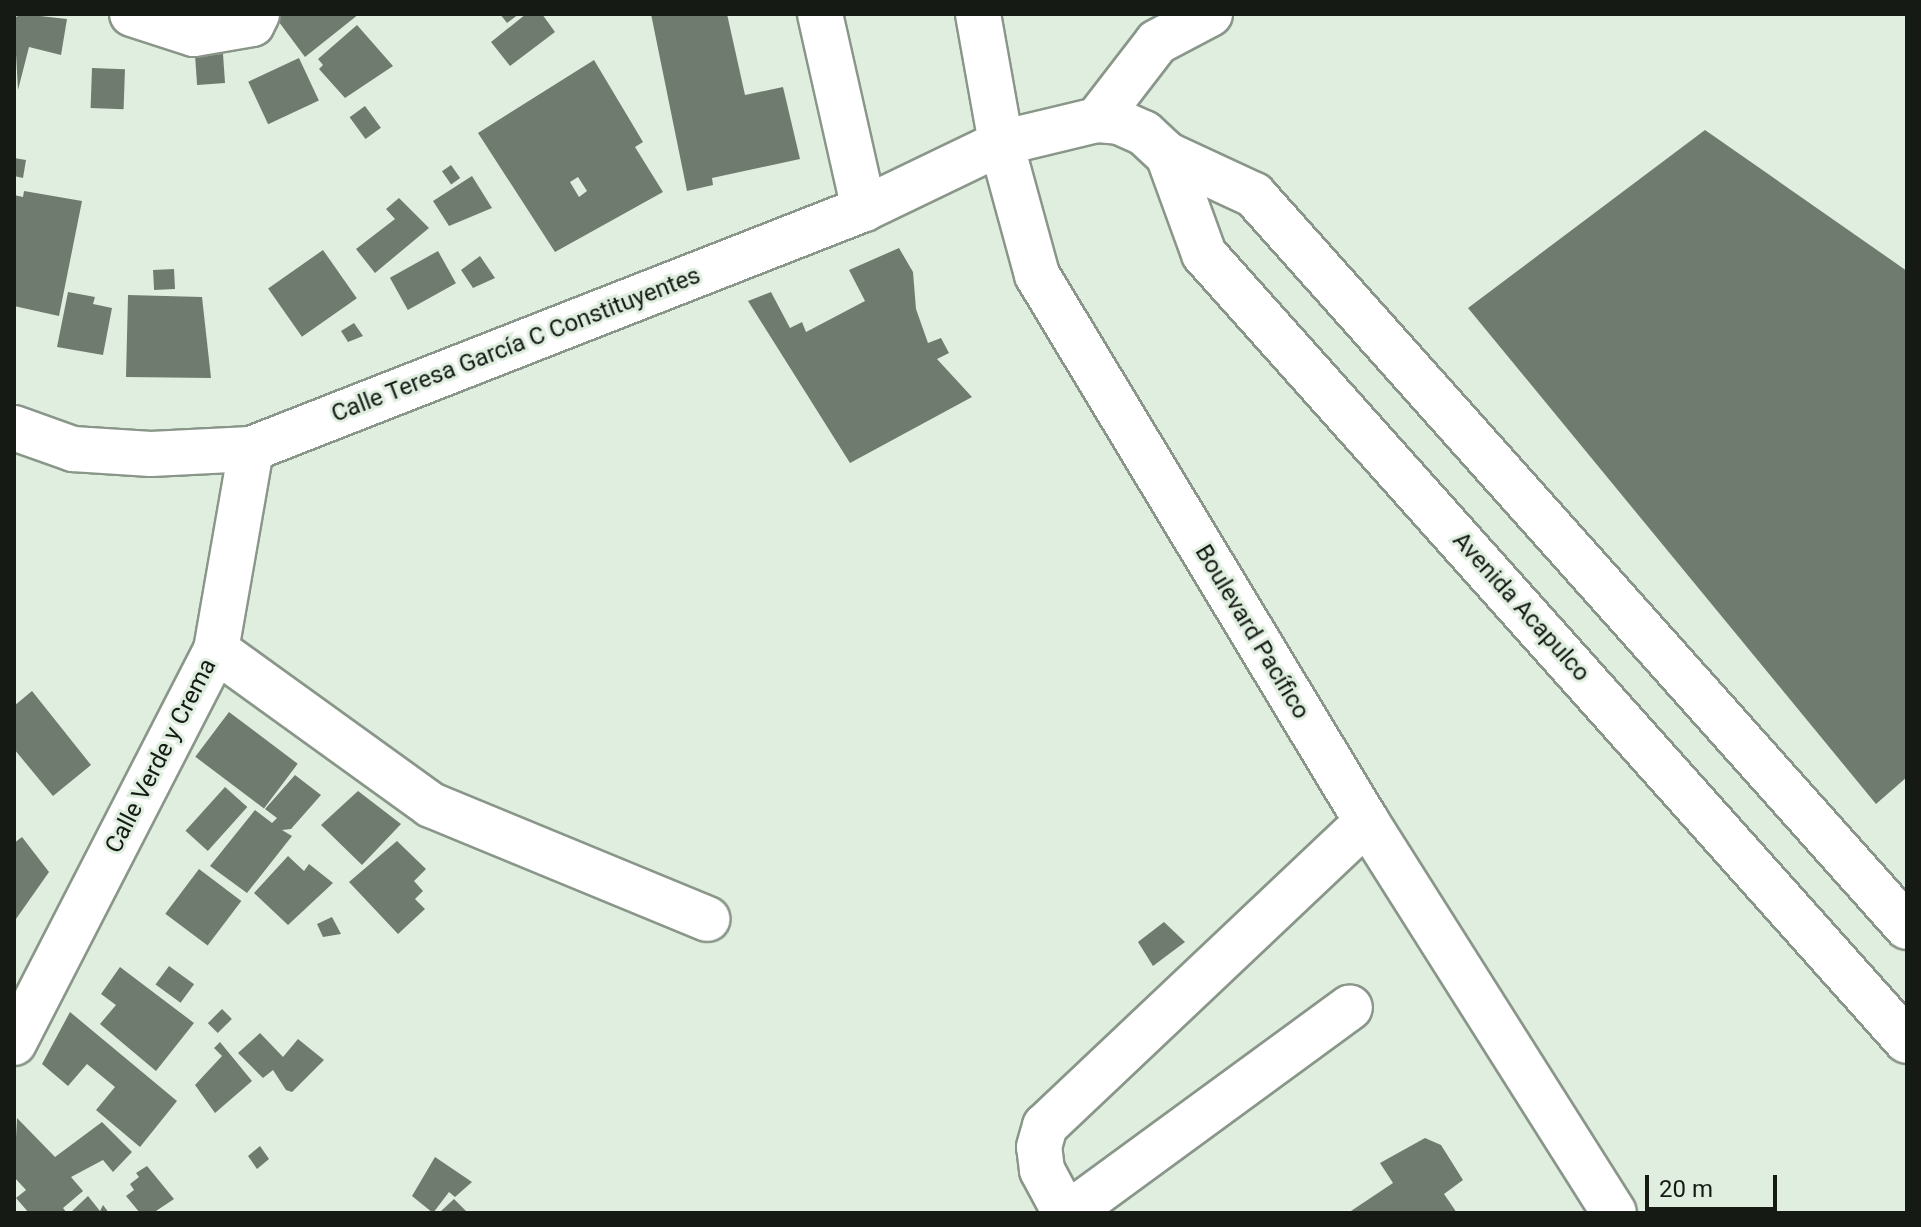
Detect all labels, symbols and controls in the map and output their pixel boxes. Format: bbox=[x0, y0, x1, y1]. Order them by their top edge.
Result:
street label: Calle Teresa García C Constituyentes bbox=[327, 261, 705, 429]
street label: Avenida Acapulco bbox=[1446, 526, 1596, 688]
street label: Boulevard Pacífico bbox=[1189, 540, 1315, 724]
street label: Calle Verde y Crema bbox=[100, 654, 222, 858]
scale bar bbox=[1649, 1159, 1781, 1209]
text: 20 m bbox=[1659, 1175, 1713, 1203]

